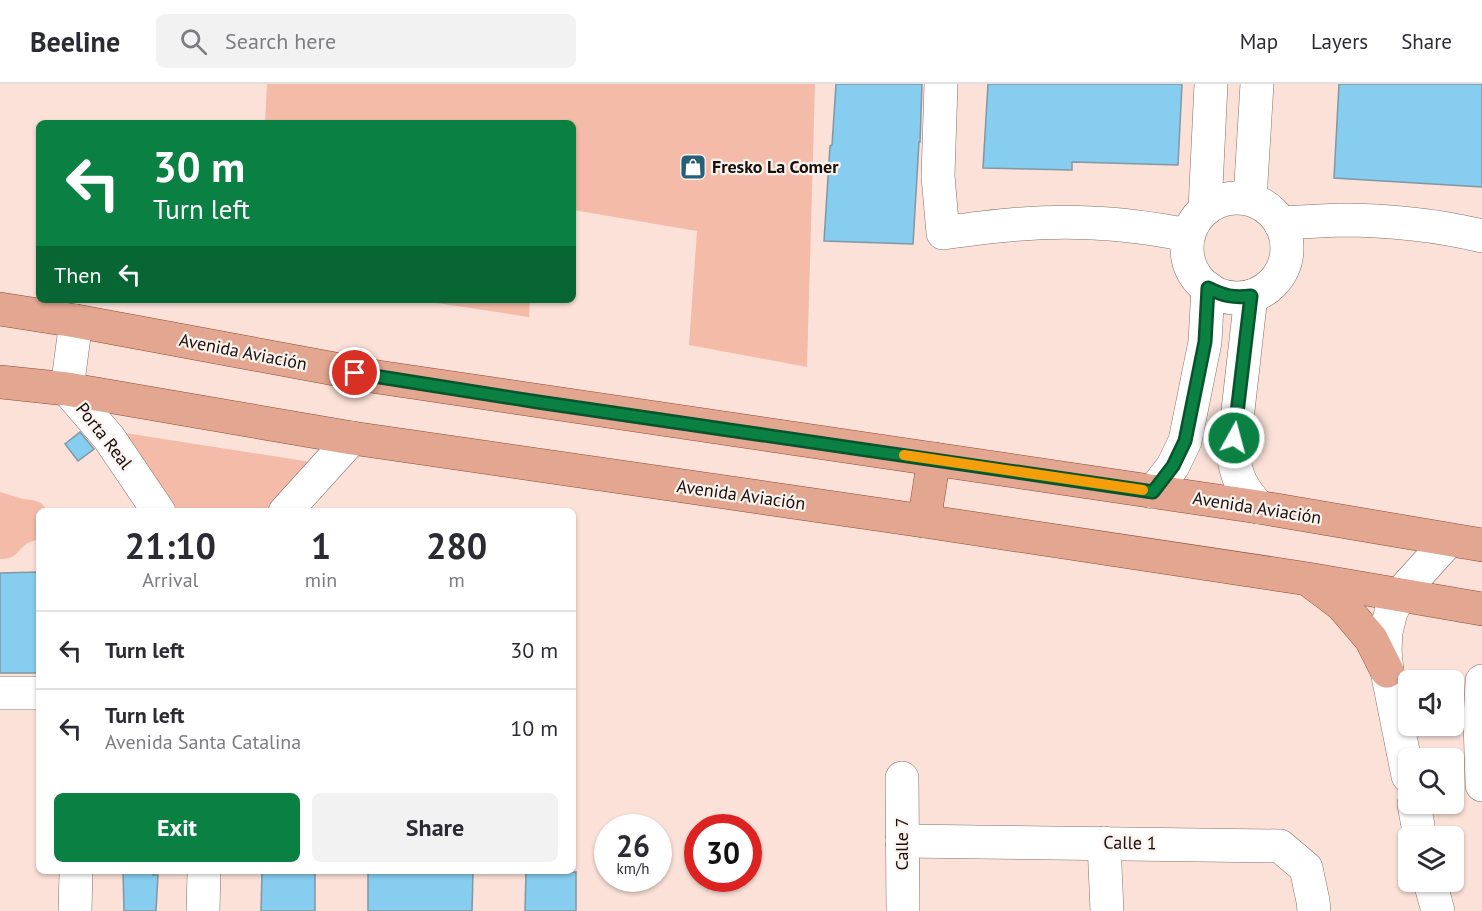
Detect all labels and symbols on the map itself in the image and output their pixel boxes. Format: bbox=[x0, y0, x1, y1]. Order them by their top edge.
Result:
shop icon: Fresko La Comer bbox=[678, 152, 708, 182]
place label: Fresko La Comer bbox=[712, 155, 839, 178]
street label: Avenida Aviación bbox=[177, 328, 309, 375]
pin bbox=[329, 347, 380, 398]
street label: Porta Real bbox=[71, 398, 138, 474]
position arrow bbox=[1202, 406, 1266, 470]
street label: Avenida Aviación bbox=[675, 474, 807, 515]
street label: Avenida Aviación bbox=[1191, 486, 1323, 529]
speed limit sign: 30 bbox=[684, 814, 762, 892]
street label: Calle 7 bbox=[890, 817, 913, 871]
street label: Calle 1 bbox=[1103, 831, 1157, 854]

